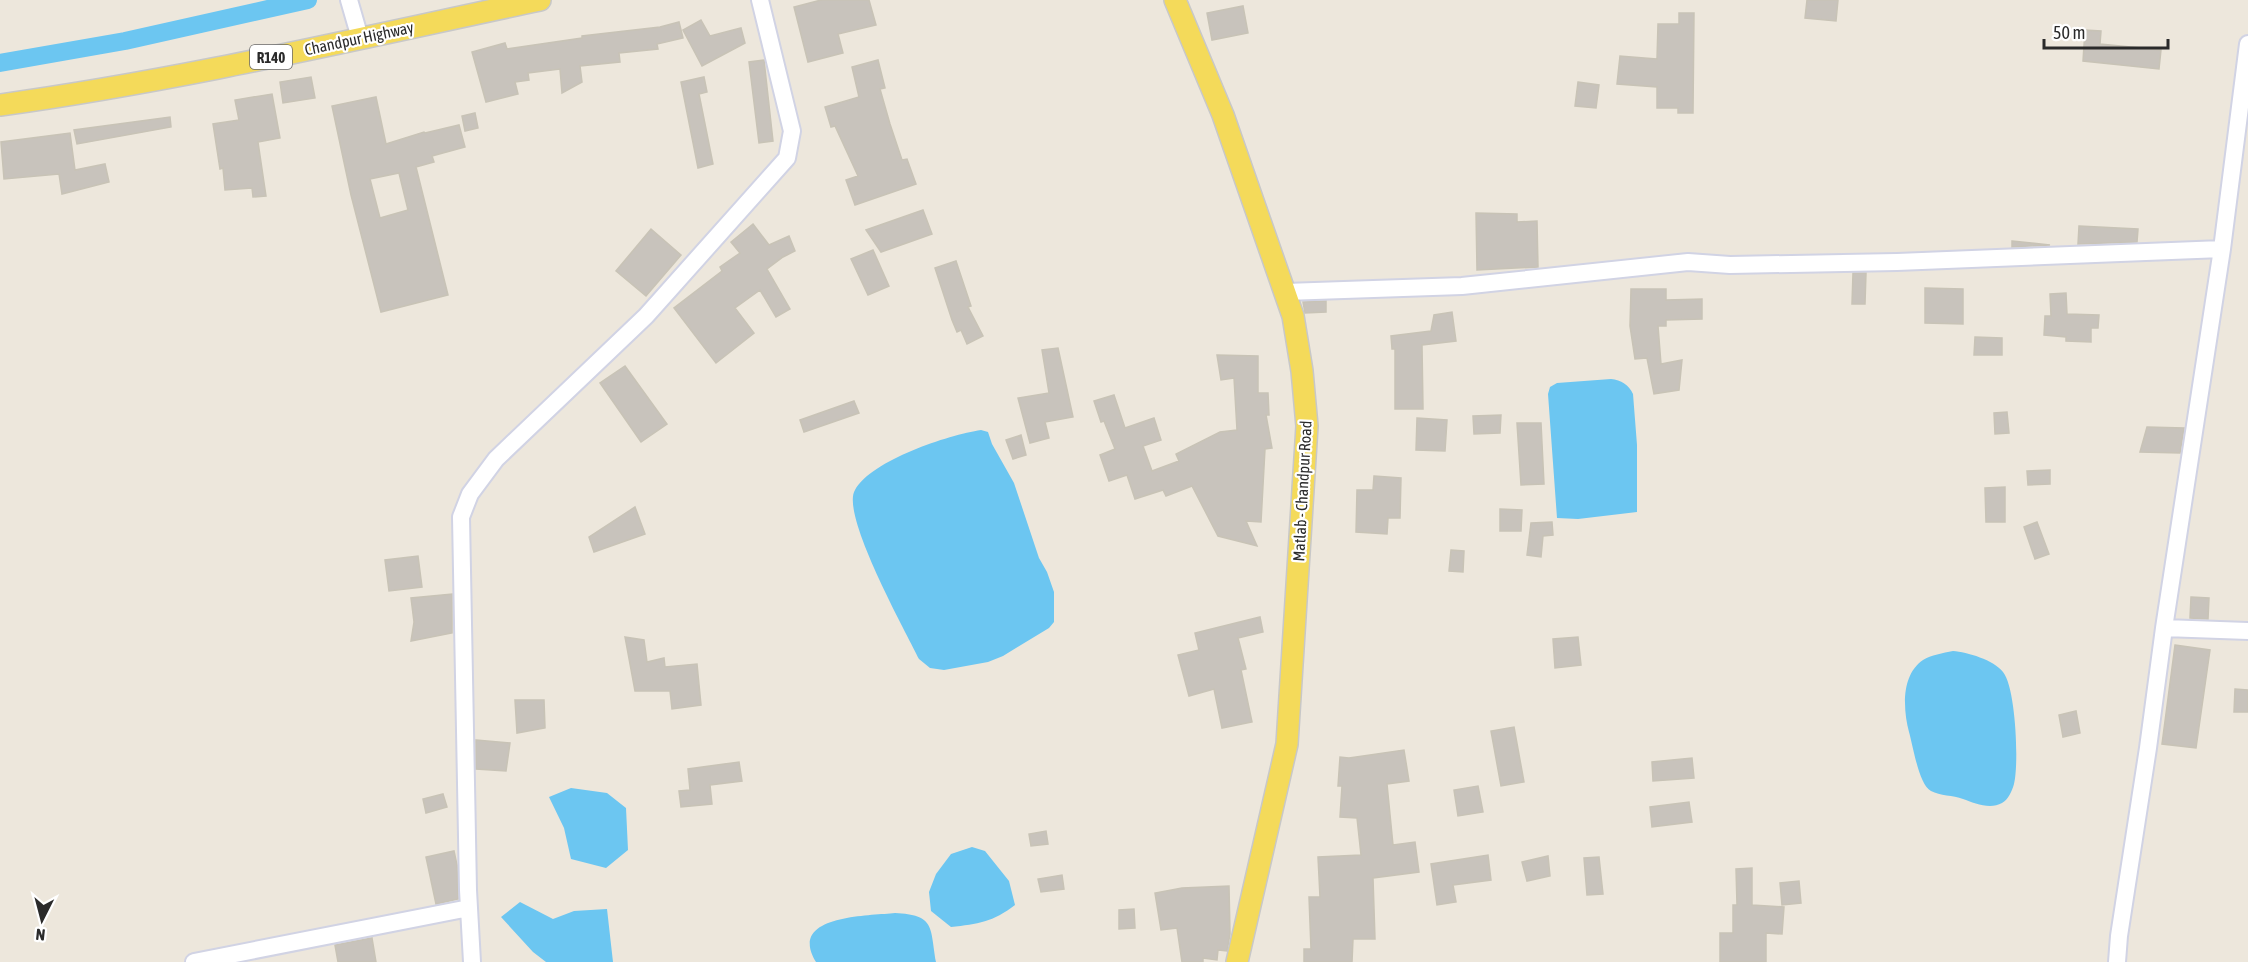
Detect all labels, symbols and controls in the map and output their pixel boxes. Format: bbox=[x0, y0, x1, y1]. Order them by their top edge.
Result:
scale bar bbox=[2044, 12, 2168, 50]
street label: Chandpur Highway bbox=[303, 18, 416, 59]
text: 50 m bbox=[2053, 22, 2085, 43]
road number: R140 bbox=[250, 45, 292, 69]
street label: Matlab - Chandpur Road bbox=[1289, 420, 1316, 562]
north arrow bbox=[12, 890, 72, 950]
text: N bbox=[35, 925, 46, 944]

